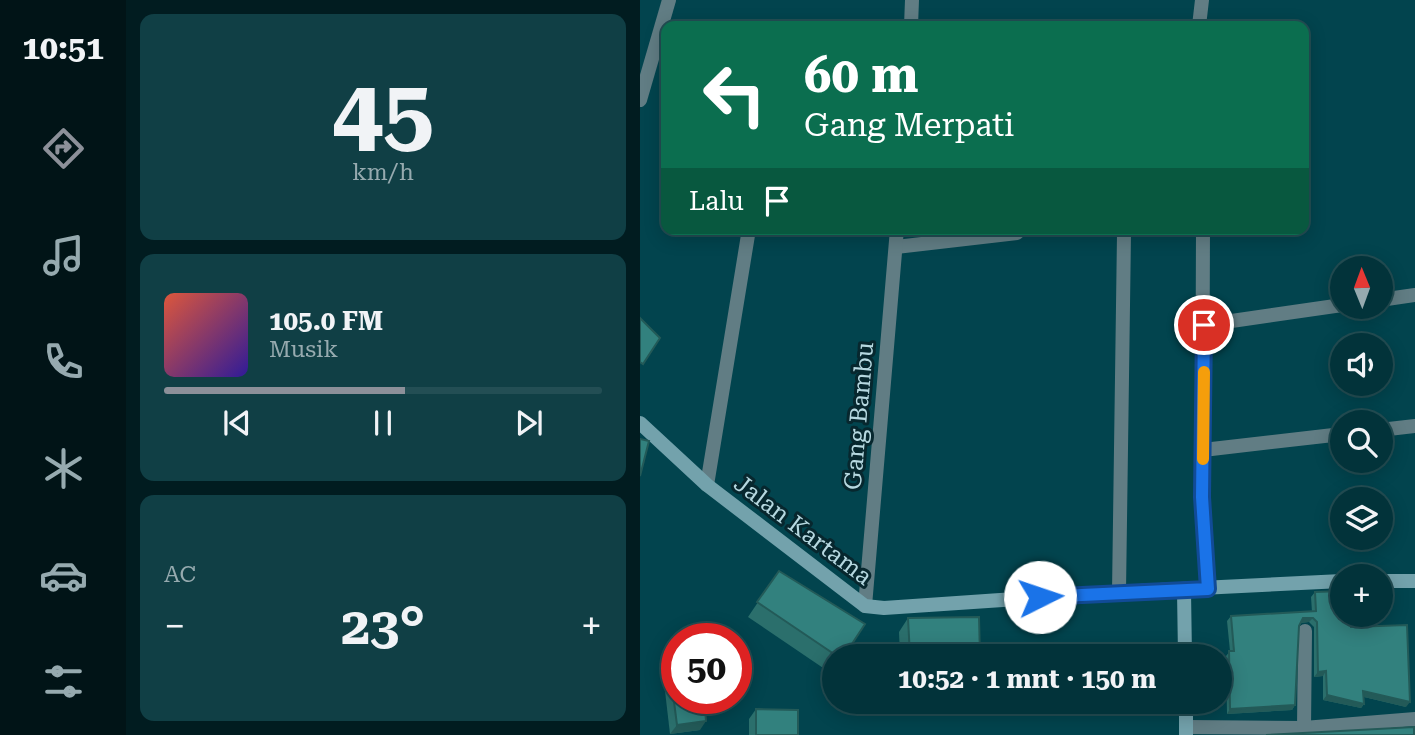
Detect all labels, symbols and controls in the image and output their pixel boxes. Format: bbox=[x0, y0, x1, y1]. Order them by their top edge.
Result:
text: 10:51 bbox=[22, 29, 104, 67]
text: 60 m bbox=[804, 47, 919, 104]
icon: left bbox=[689, 49, 780, 140]
text: 45 bbox=[332, 60, 434, 166]
text: Gang Merpati bbox=[804, 106, 1014, 144]
icon: directions bbox=[39, 124, 88, 173]
text: km/h bbox=[352, 159, 414, 186]
icon: arrive bbox=[758, 182, 796, 220]
text: Lalu bbox=[689, 186, 744, 216]
icon: music bbox=[39, 231, 88, 280]
north arrow bbox=[1330, 256, 1392, 318]
map controls bbox=[1330, 256, 1393, 627]
pin bbox=[1174, 295, 1234, 355]
text: 105.0 FM bbox=[269, 306, 383, 336]
icon: arrive bbox=[1185, 306, 1223, 344]
button: sound bbox=[1330, 333, 1393, 396]
text: Musik bbox=[269, 336, 338, 363]
icon: phone bbox=[39, 337, 88, 386]
street label: Gang Bambu bbox=[839, 341, 879, 491]
icon: previous bbox=[218, 404, 256, 442]
icon: pause bbox=[364, 404, 402, 442]
icon: next bbox=[510, 404, 548, 442]
button: search bbox=[1330, 410, 1393, 473]
icon: climate bbox=[39, 444, 88, 493]
street label: Jalan Kartama bbox=[729, 469, 877, 591]
button: layers bbox=[1330, 487, 1393, 550]
icon: car bbox=[39, 551, 88, 600]
position arrow bbox=[1003, 560, 1077, 634]
text: AC bbox=[164, 561, 196, 588]
button: + bbox=[1330, 564, 1393, 627]
text: 23° bbox=[341, 596, 425, 657]
text: − bbox=[164, 604, 185, 648]
text: + bbox=[581, 604, 602, 648]
speed limit sign: 50 bbox=[661, 623, 752, 714]
icon: filters bbox=[39, 657, 88, 706]
text: 10:52 · 1 mnt · 150 m bbox=[898, 664, 1156, 694]

